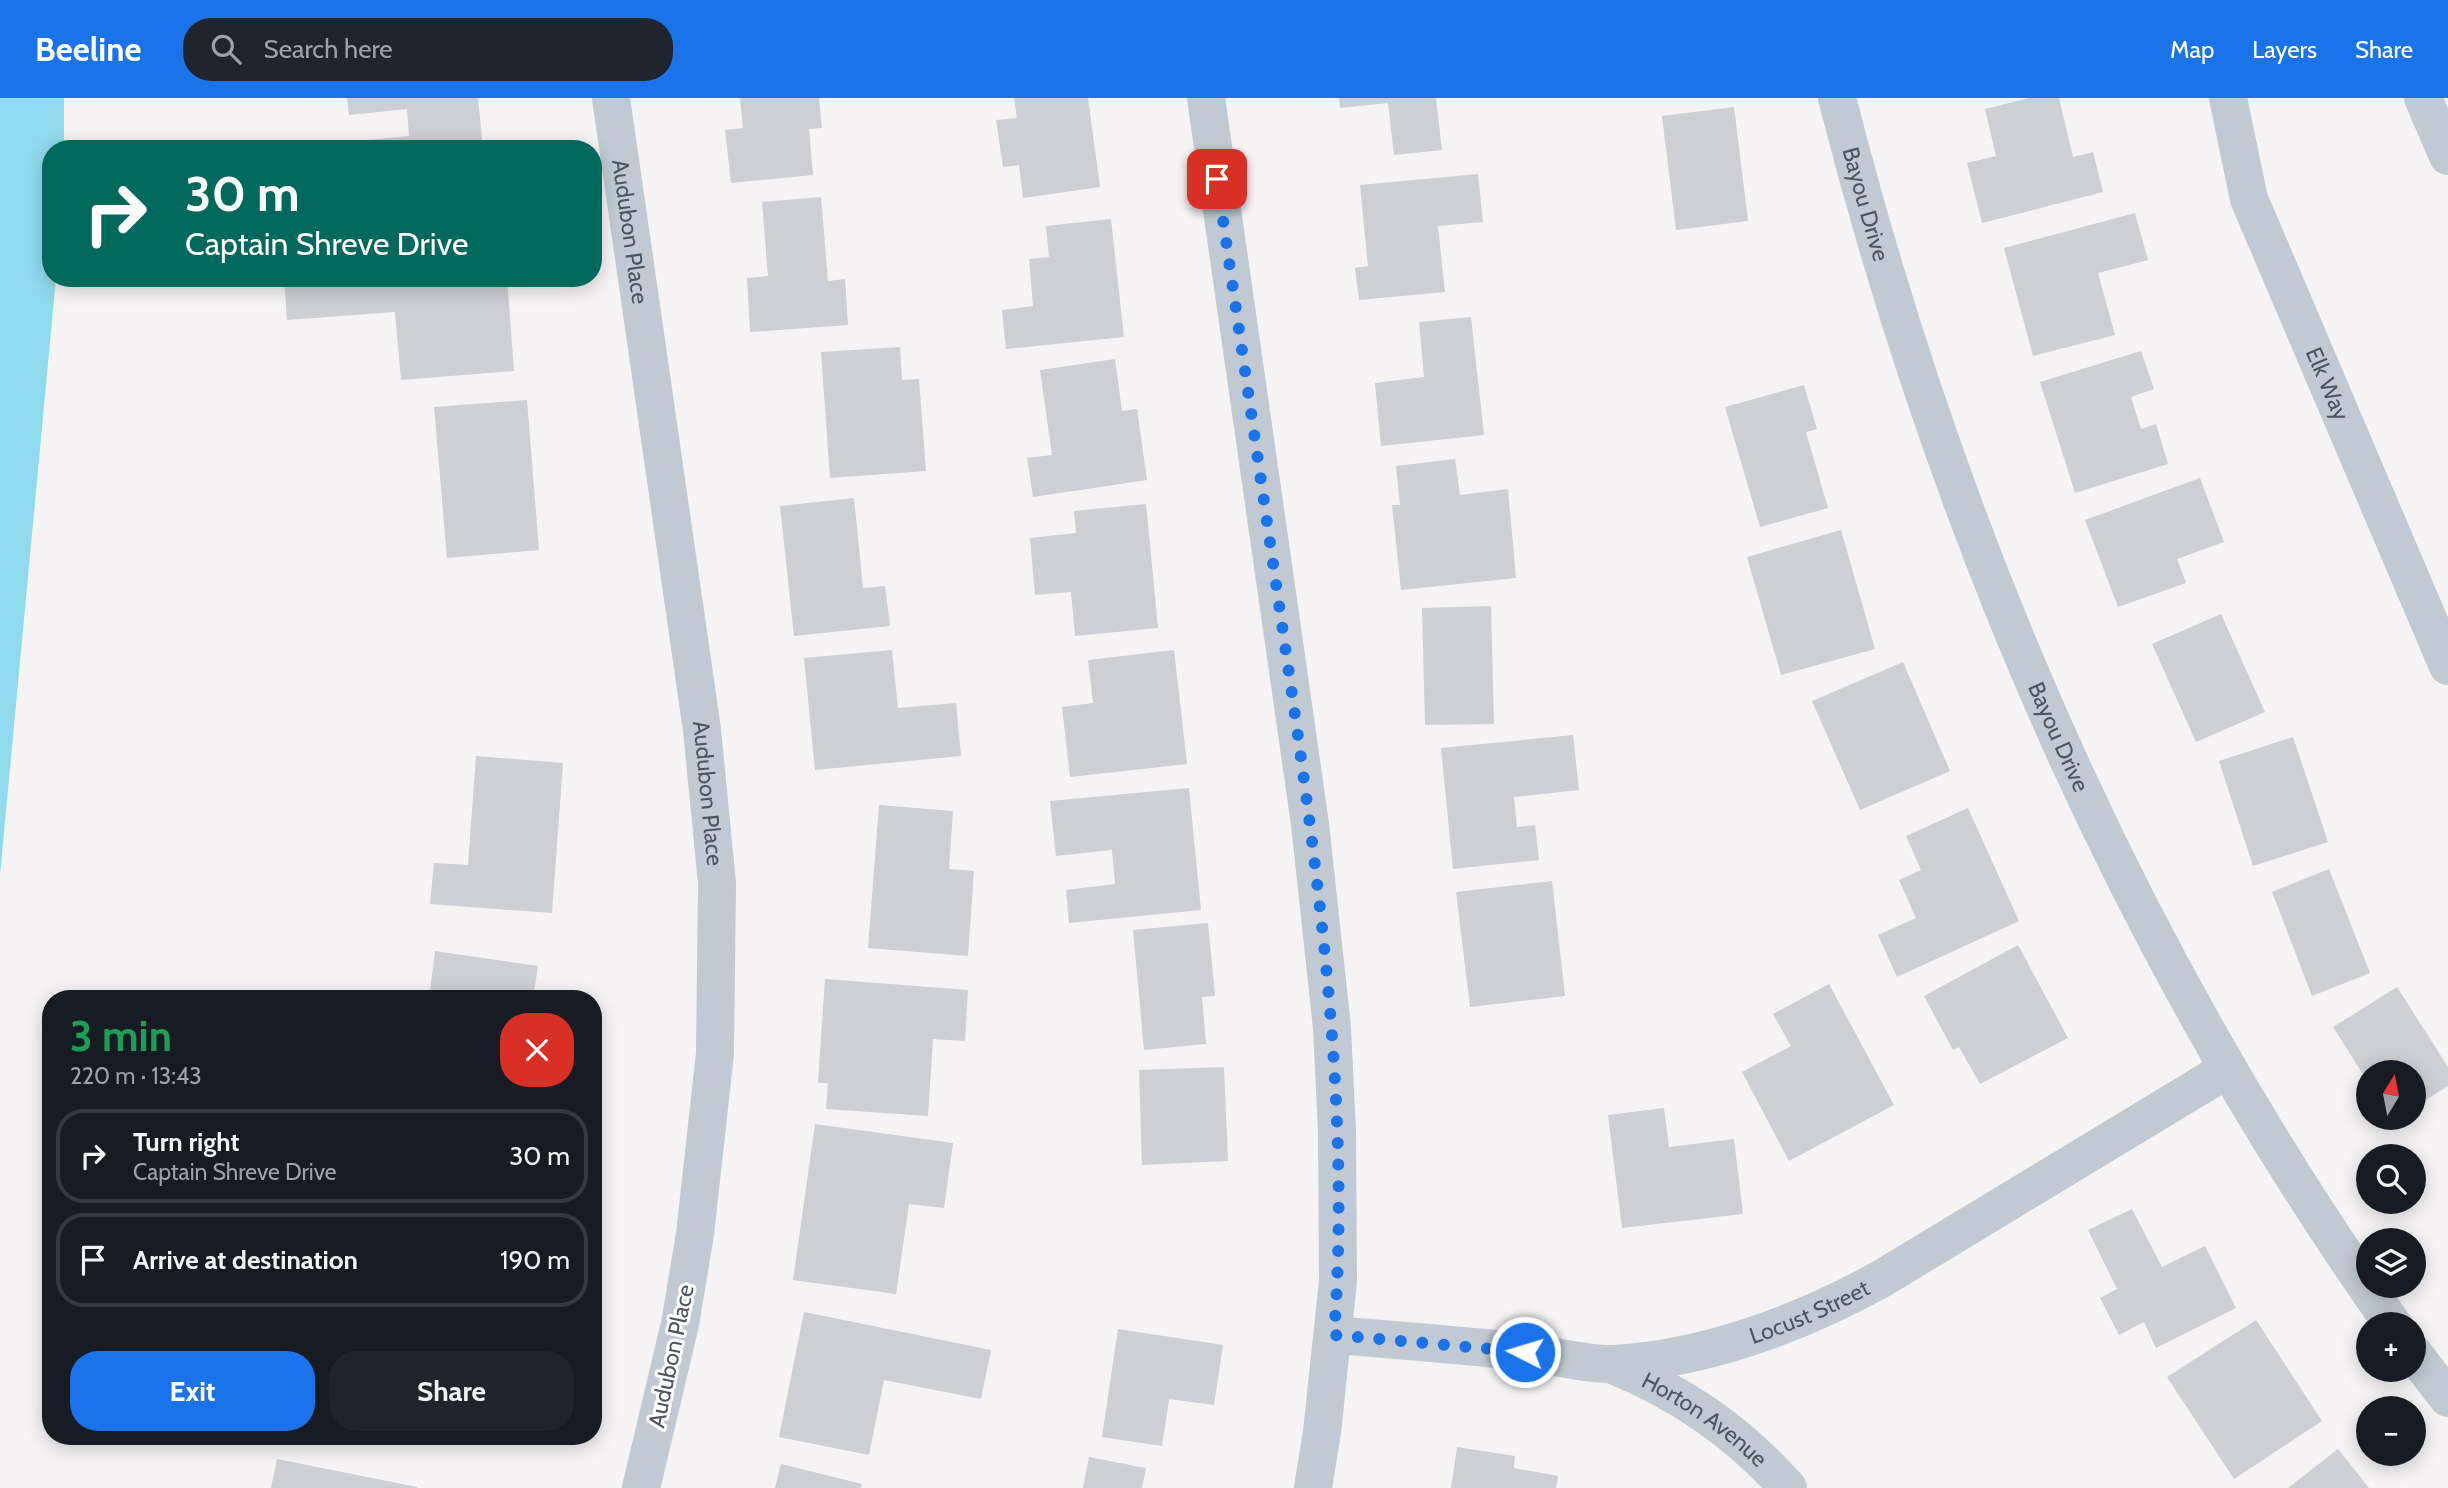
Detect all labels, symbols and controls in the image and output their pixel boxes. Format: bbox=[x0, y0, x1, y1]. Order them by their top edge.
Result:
search box bbox=[183, 18, 673, 81]
text: Beeline bbox=[35, 29, 141, 69]
icon: search bbox=[207, 30, 245, 68]
text: Search here bbox=[263, 33, 393, 65]
text: Map bbox=[2170, 35, 2214, 64]
text: Layers bbox=[2252, 35, 2317, 64]
text: Share bbox=[2355, 35, 2413, 64]
street label: Bayou Drive bbox=[1836, 144, 1895, 265]
pin bbox=[1187, 149, 1247, 209]
street label: Audubon Place bbox=[606, 157, 655, 306]
icon: arrive bbox=[1198, 160, 1236, 198]
text: 30 m bbox=[185, 164, 300, 223]
icon: right bbox=[70, 168, 161, 259]
text: Captain Shreve Drive bbox=[185, 224, 468, 263]
street label: Elk Way bbox=[2300, 343, 2356, 425]
street label: Bayou Drive bbox=[2022, 678, 2096, 796]
street label: Audubon Place bbox=[687, 719, 729, 867]
text: 3 min bbox=[70, 1010, 172, 1062]
button: close bbox=[500, 1013, 574, 1087]
north arrow bbox=[2356, 1060, 2426, 1130]
map controls bbox=[2356, 1060, 2426, 1466]
text: 220 m · 13:43 bbox=[70, 1062, 202, 1090]
text: Turn right bbox=[133, 1126, 239, 1158]
icon: right bbox=[74, 1137, 112, 1175]
text: 30 m bbox=[509, 1140, 570, 1172]
button: search bbox=[2356, 1144, 2426, 1214]
text: Captain Shreve Drive bbox=[133, 1158, 337, 1186]
button: layers bbox=[2356, 1228, 2426, 1298]
icon: arrive bbox=[74, 1241, 112, 1279]
text: Arrive at destination bbox=[133, 1244, 358, 1276]
text: 190 m bbox=[500, 1244, 570, 1276]
street label: Locust Street bbox=[1746, 1274, 1874, 1350]
street label: Audubon Place bbox=[642, 1282, 700, 1430]
button: + bbox=[2356, 1312, 2426, 1382]
position arrow bbox=[1488, 1315, 1562, 1389]
button: Exit bbox=[70, 1351, 315, 1431]
button: Share bbox=[329, 1351, 574, 1431]
street label: Horton Avenue bbox=[1637, 1366, 1773, 1473]
button: − bbox=[2356, 1396, 2426, 1466]

